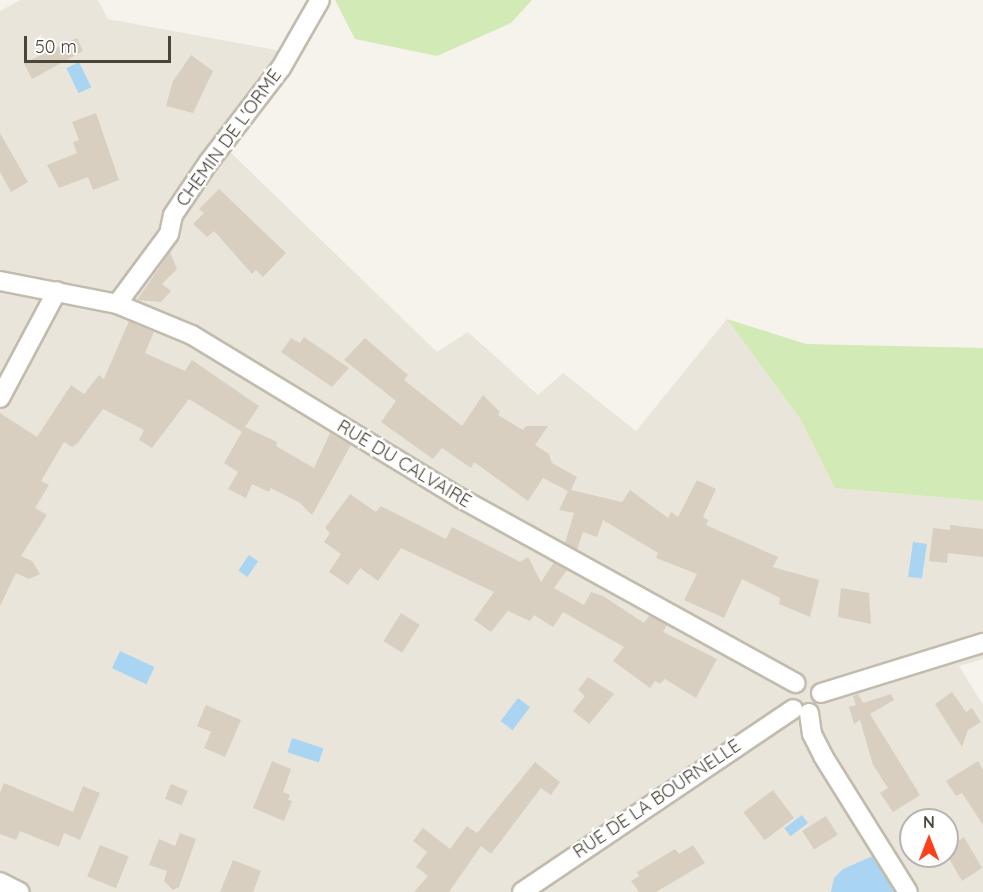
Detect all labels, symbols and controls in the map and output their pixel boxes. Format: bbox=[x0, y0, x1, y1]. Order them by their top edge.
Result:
scale bar bbox=[27, 24, 174, 62]
text: 50 m bbox=[35, 35, 77, 58]
street label: CHEMIN DE L'ORME bbox=[172, 65, 286, 211]
street label: RUE DU CALVAIRE bbox=[333, 415, 475, 513]
street label: RUE DE LA BOURNELLE bbox=[569, 735, 745, 863]
north arrow bbox=[899, 808, 959, 868]
text: N bbox=[923, 812, 935, 832]

